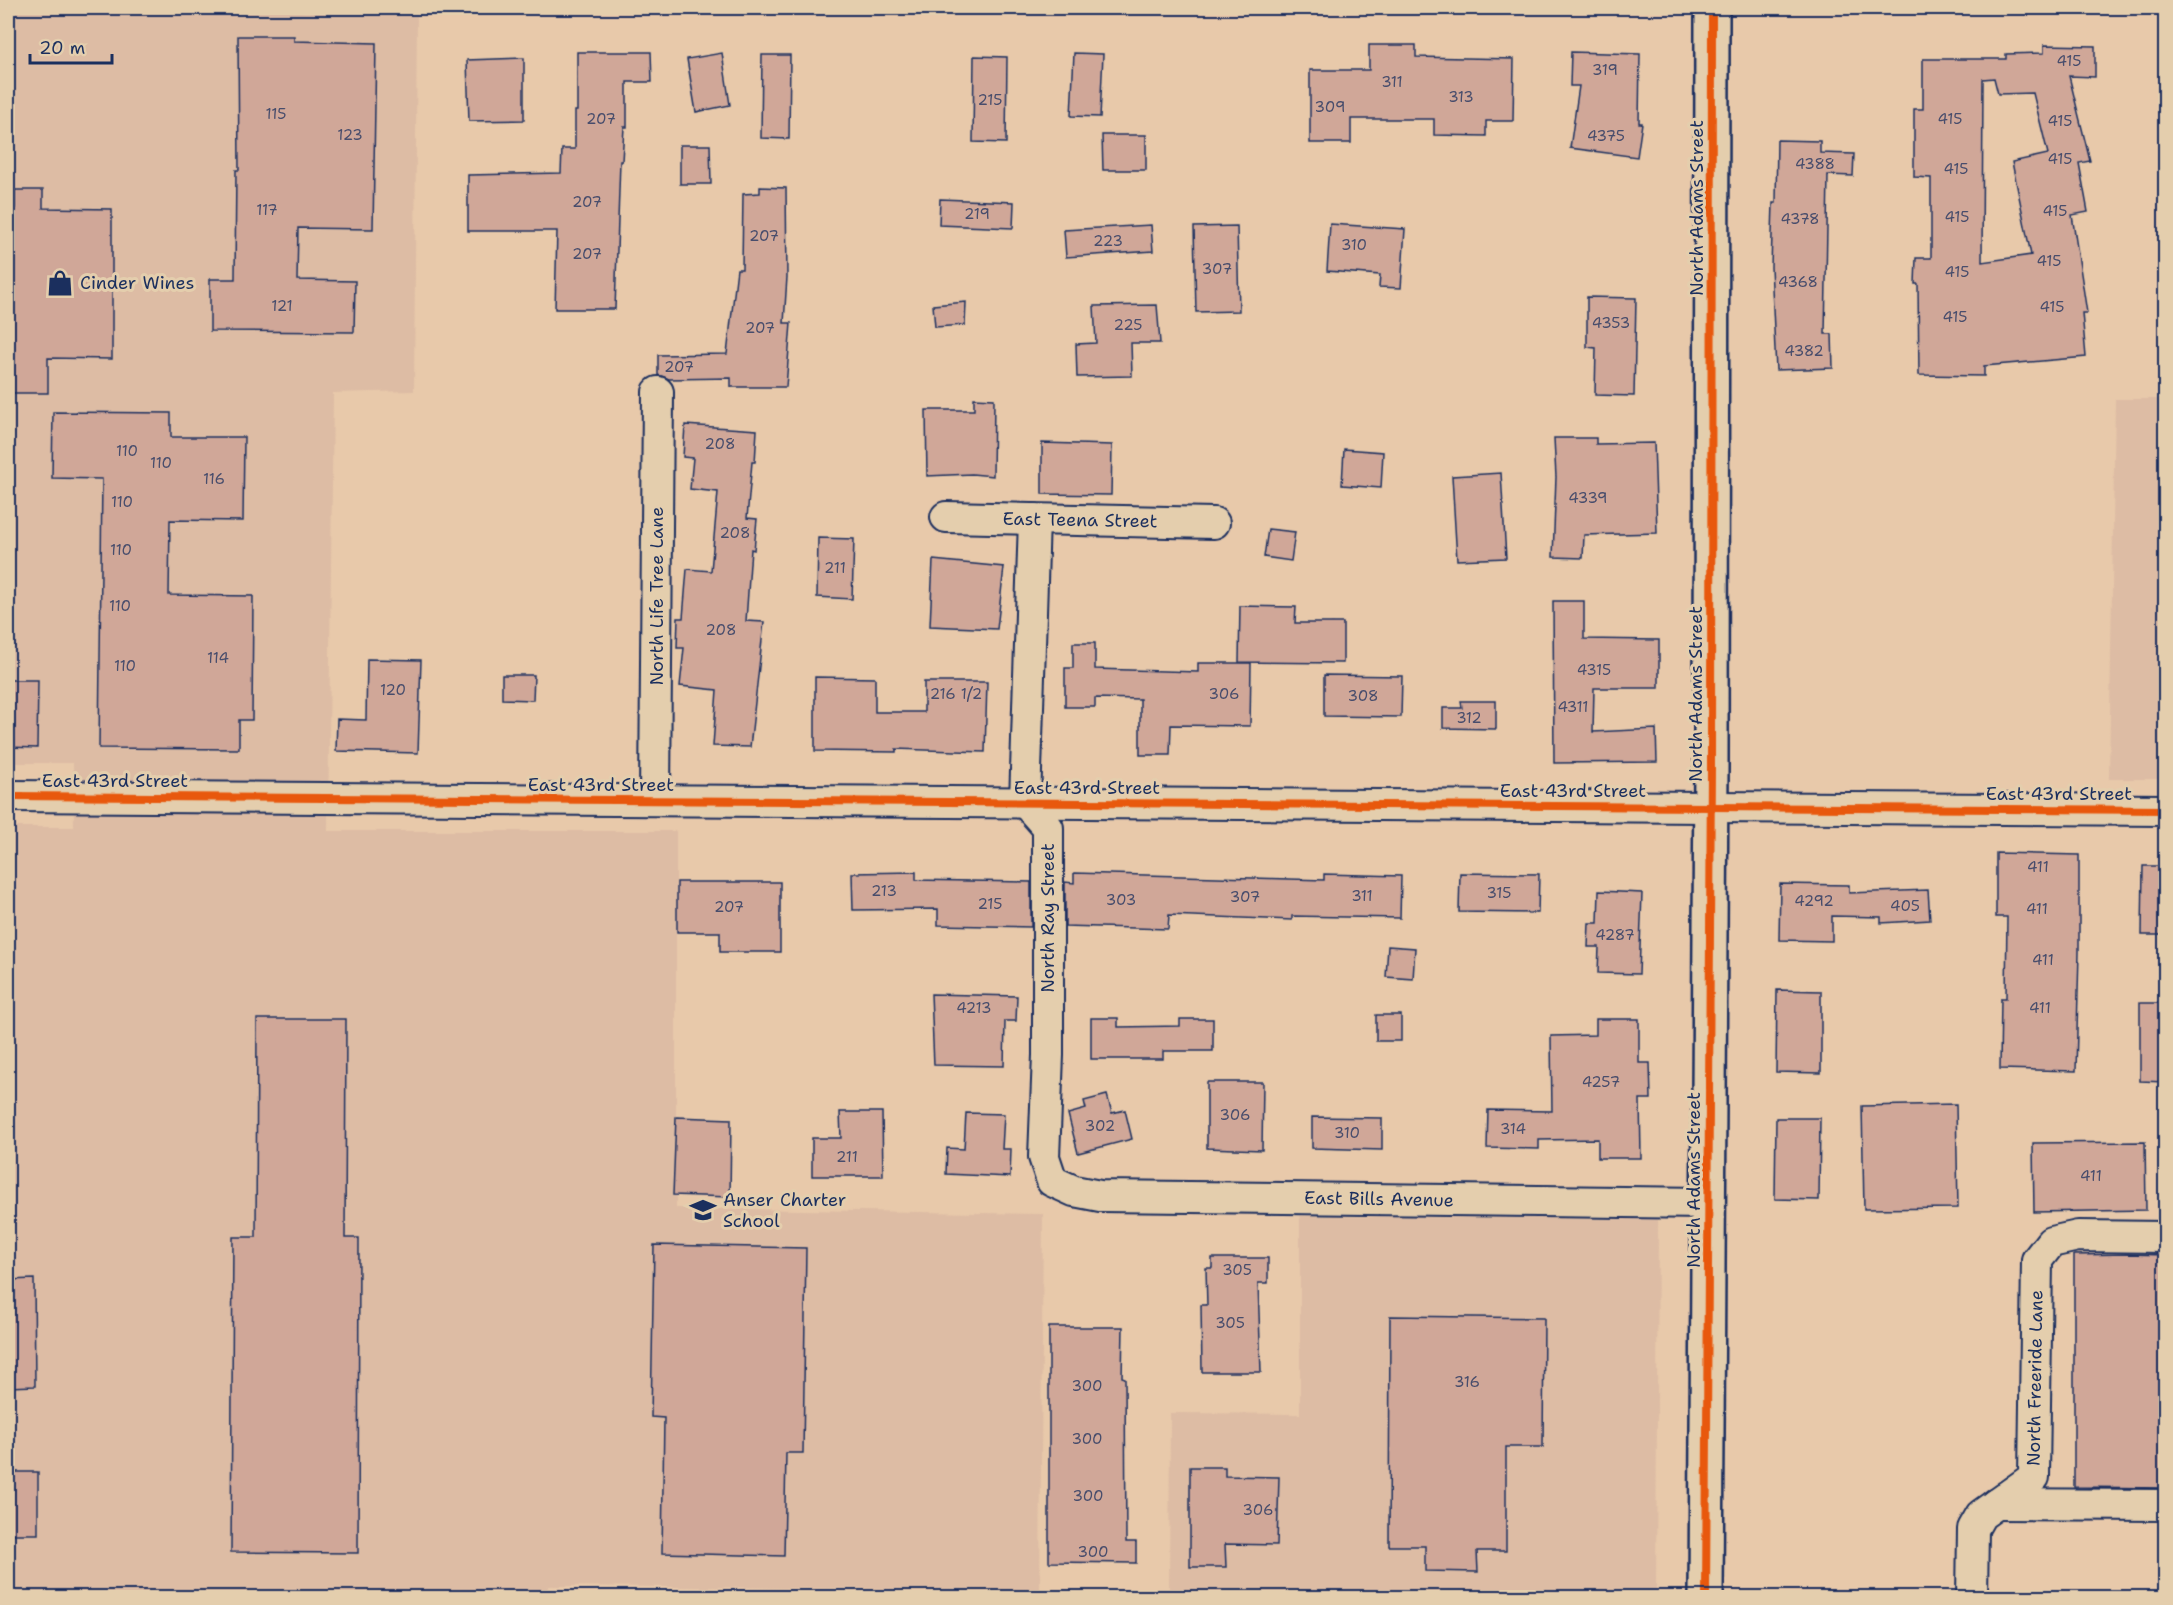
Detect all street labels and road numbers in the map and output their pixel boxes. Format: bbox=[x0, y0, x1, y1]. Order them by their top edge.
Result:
street label: North Adams Street bbox=[1685, 120, 1709, 296]
street label: North Life Tree Lane bbox=[645, 507, 669, 685]
street label: East Teena Street bbox=[1002, 507, 1158, 533]
street label: North Adams Street bbox=[1684, 606, 1708, 782]
street label: East 43rd Street bbox=[42, 769, 188, 793]
street label: East 43rd Street bbox=[528, 773, 674, 797]
street label: East 43rd Street bbox=[1014, 776, 1160, 800]
street label: East 43rd Street bbox=[1500, 779, 1646, 803]
street label: East 43rd Street bbox=[1986, 782, 2132, 806]
street label: North Ray Street bbox=[1036, 843, 1060, 993]
street label: North Adams Street bbox=[1682, 1092, 1706, 1268]
street label: East Bills Avenue bbox=[1304, 1186, 1454, 1212]
street label: North Freeride Lane bbox=[2021, 1290, 2049, 1466]

